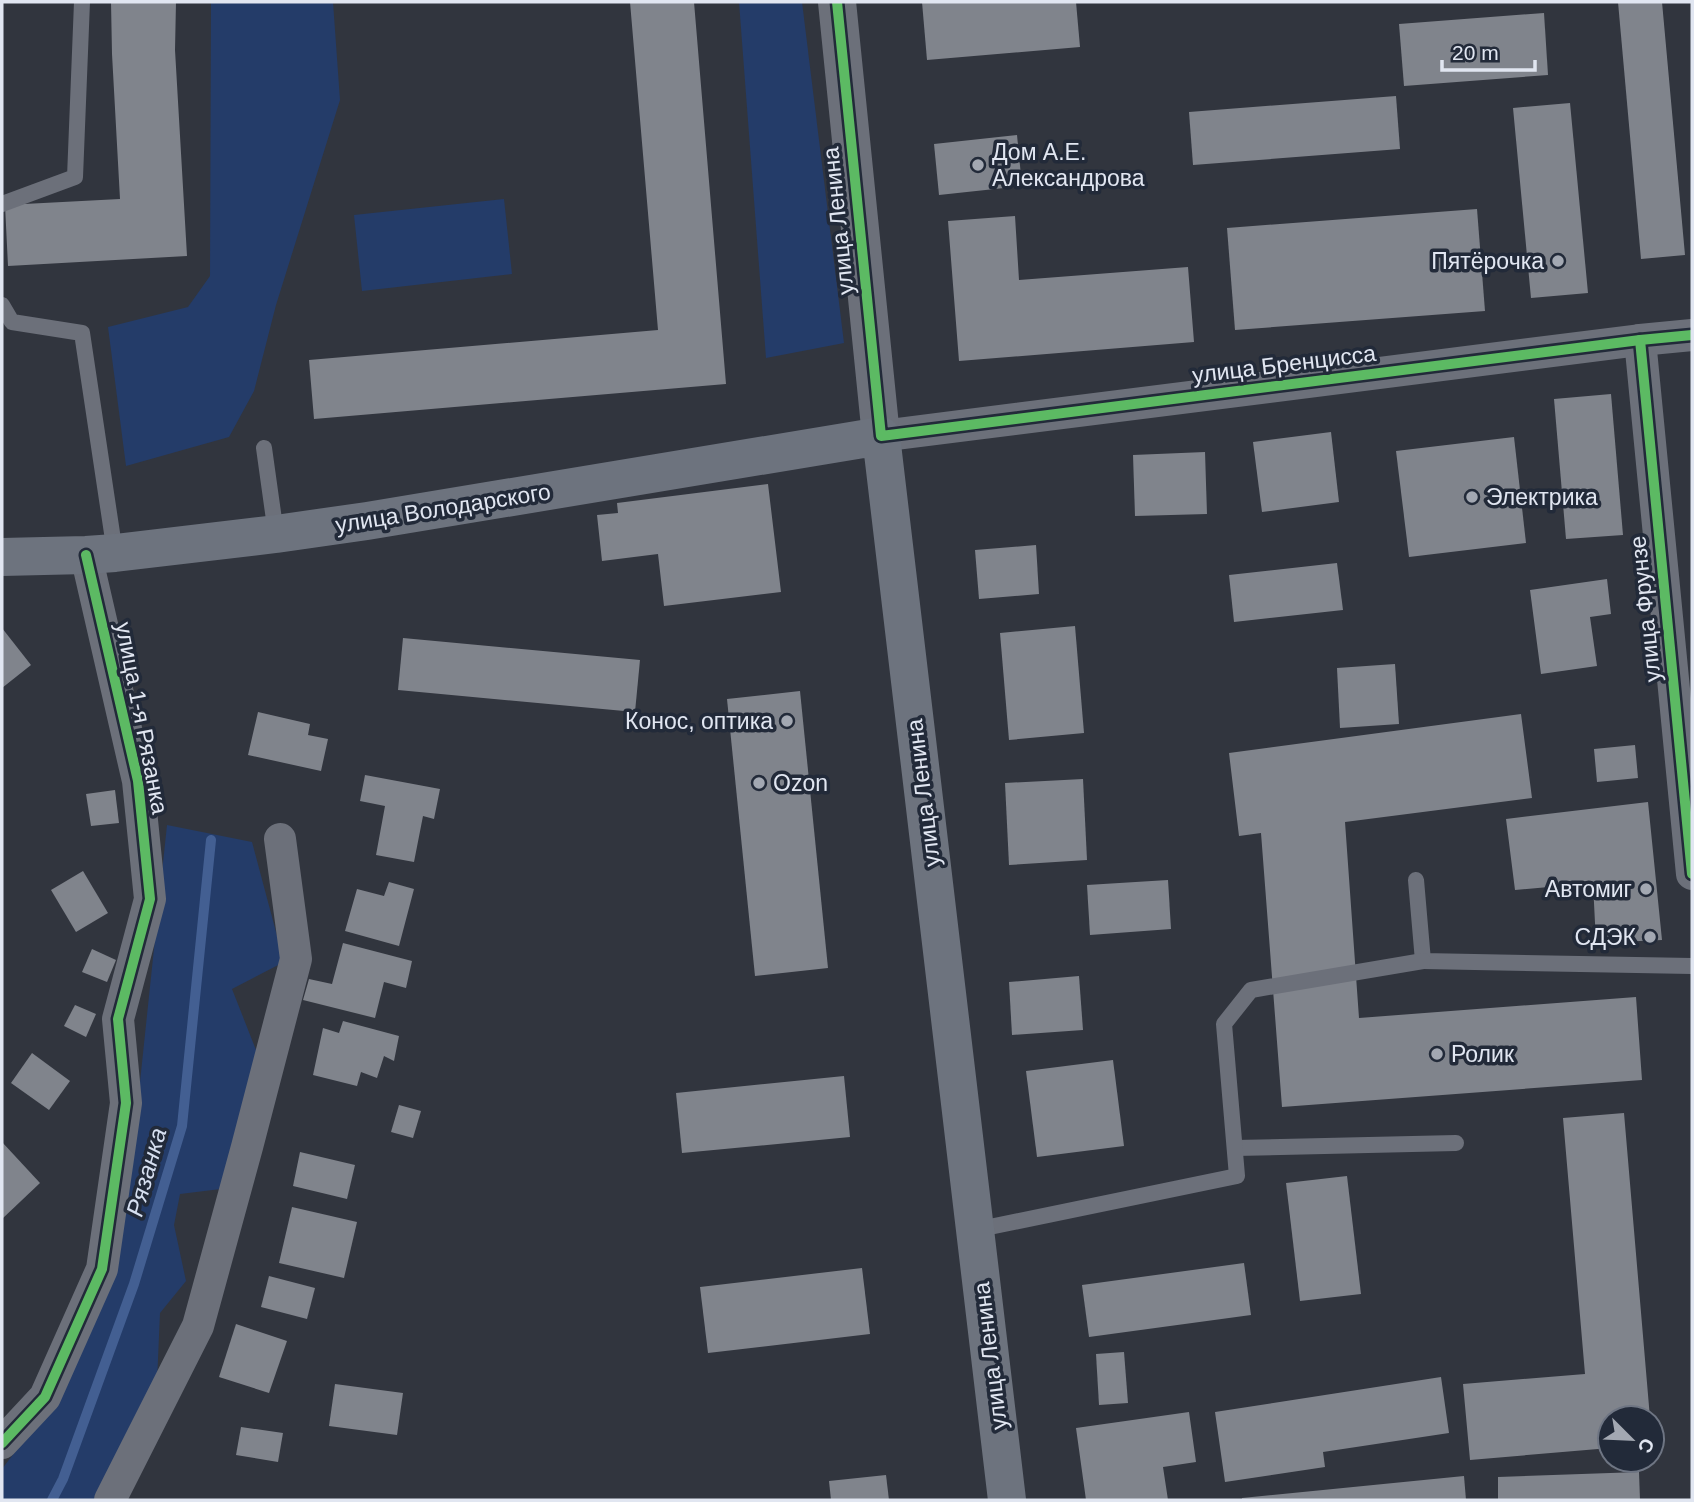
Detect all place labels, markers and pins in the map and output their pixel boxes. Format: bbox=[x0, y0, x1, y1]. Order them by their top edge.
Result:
place label: Дом А.Е. Александрова bbox=[992, 139, 1145, 191]
marker: Дом А.Е. Александрова bbox=[970, 157, 986, 173]
place label: Пятёрочка bbox=[1431, 248, 1544, 274]
marker: Пятёрочка bbox=[1550, 253, 1566, 269]
place label: Электрика bbox=[1486, 484, 1598, 510]
marker: Электрика bbox=[1464, 489, 1480, 505]
place label: Конос, оптика bbox=[625, 708, 773, 734]
marker: Конос, оптика bbox=[779, 713, 795, 729]
place label: Ozon bbox=[773, 770, 828, 796]
marker: Ozon bbox=[751, 775, 767, 791]
place label: Автомиг bbox=[1545, 876, 1632, 902]
marker: Автомиг bbox=[1638, 881, 1654, 897]
place label: СДЭК bbox=[1574, 924, 1637, 950]
marker: СДЭК bbox=[1642, 929, 1658, 945]
place label: Ролик bbox=[1451, 1041, 1515, 1067]
marker: Ролик bbox=[1429, 1046, 1445, 1062]

